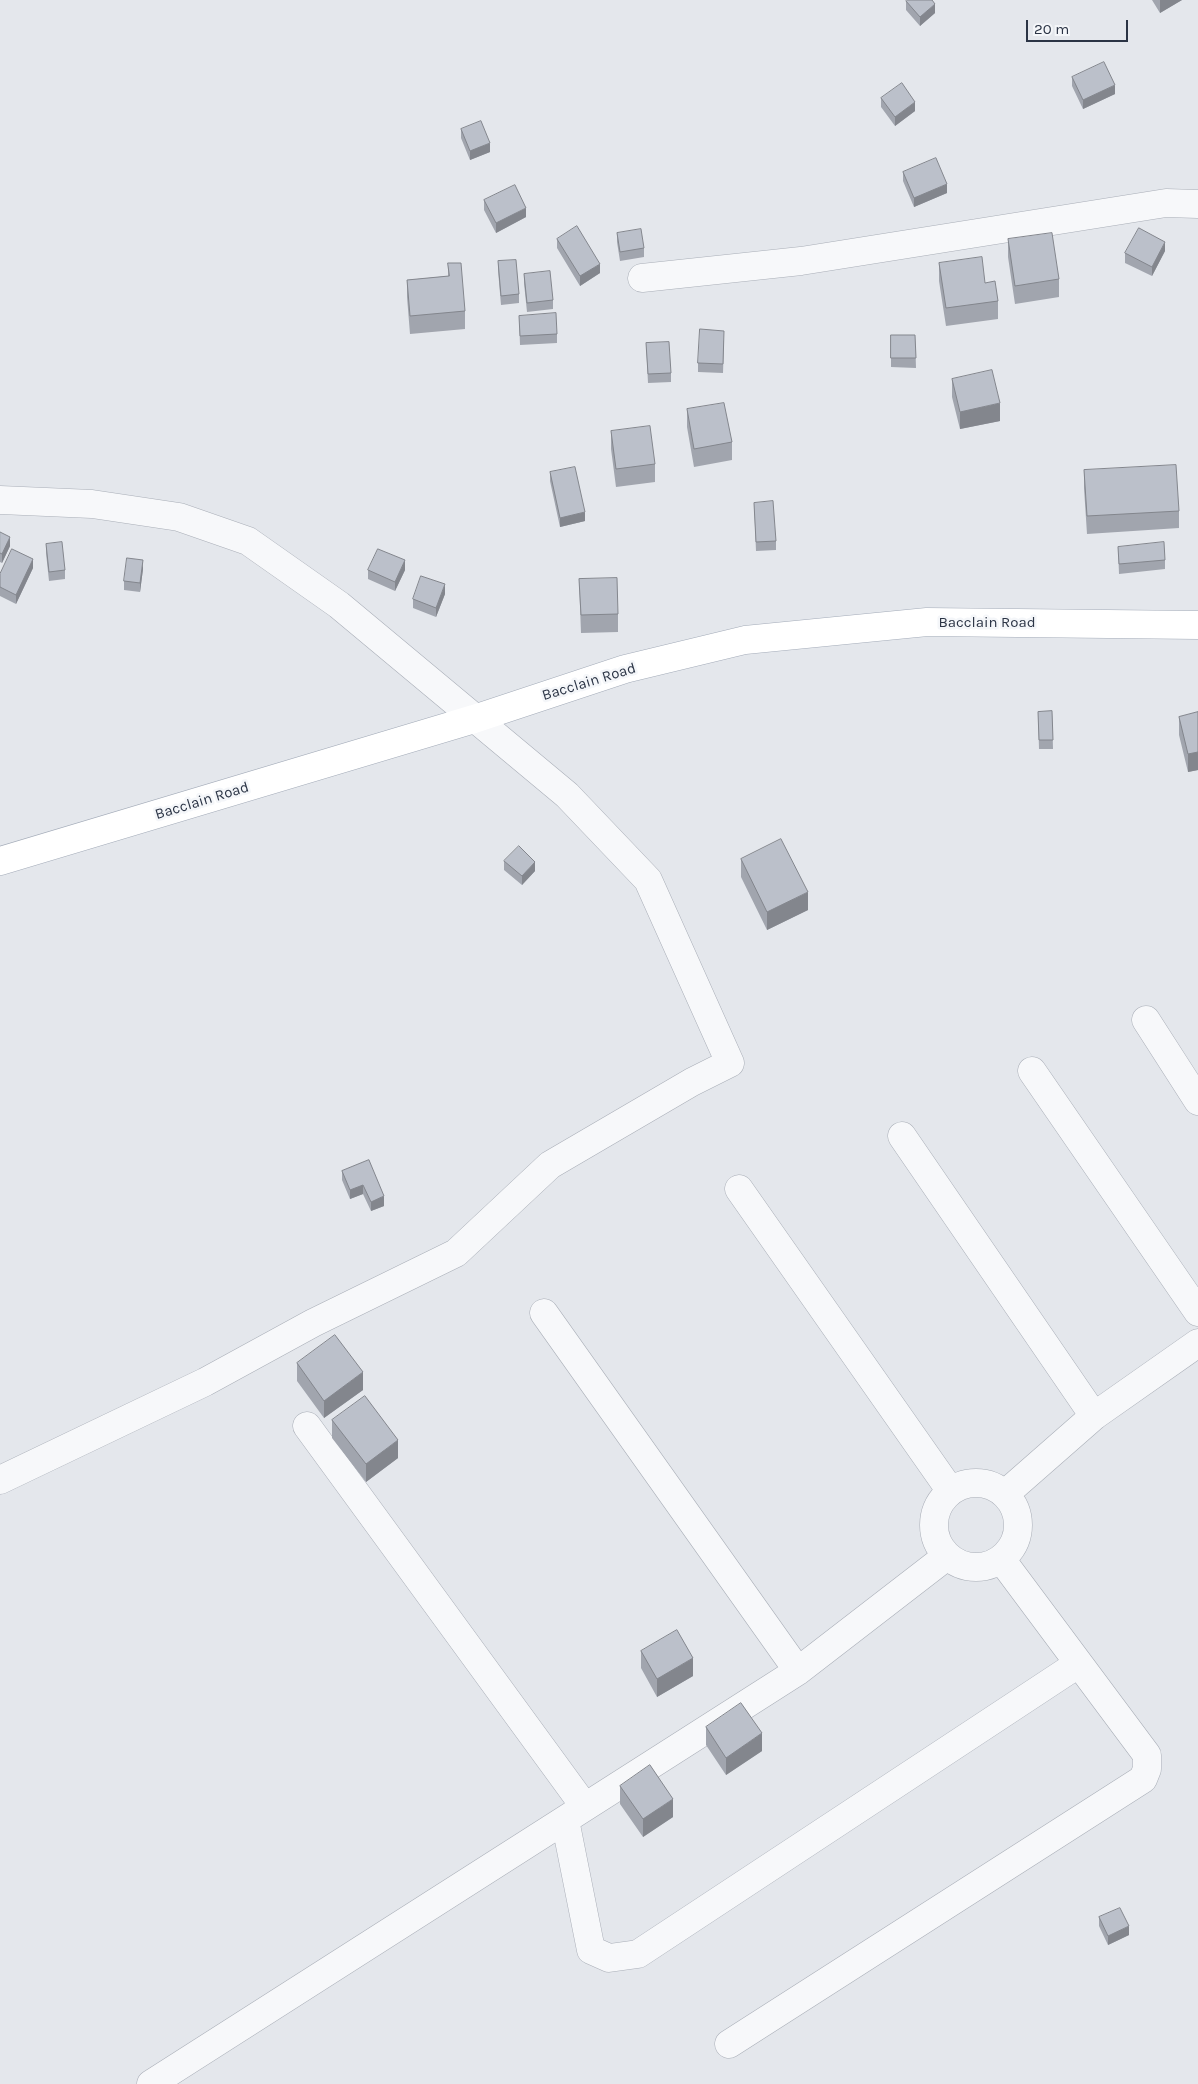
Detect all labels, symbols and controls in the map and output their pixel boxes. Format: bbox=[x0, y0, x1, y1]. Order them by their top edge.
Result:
scale bar bbox=[1028, 10, 1130, 42]
text: 20 m bbox=[1034, 20, 1069, 38]
street label: Bacclain Road bbox=[938, 614, 1036, 632]
street label: Bacclain Road bbox=[540, 659, 638, 705]
street label: Bacclain Road bbox=[153, 778, 251, 824]

